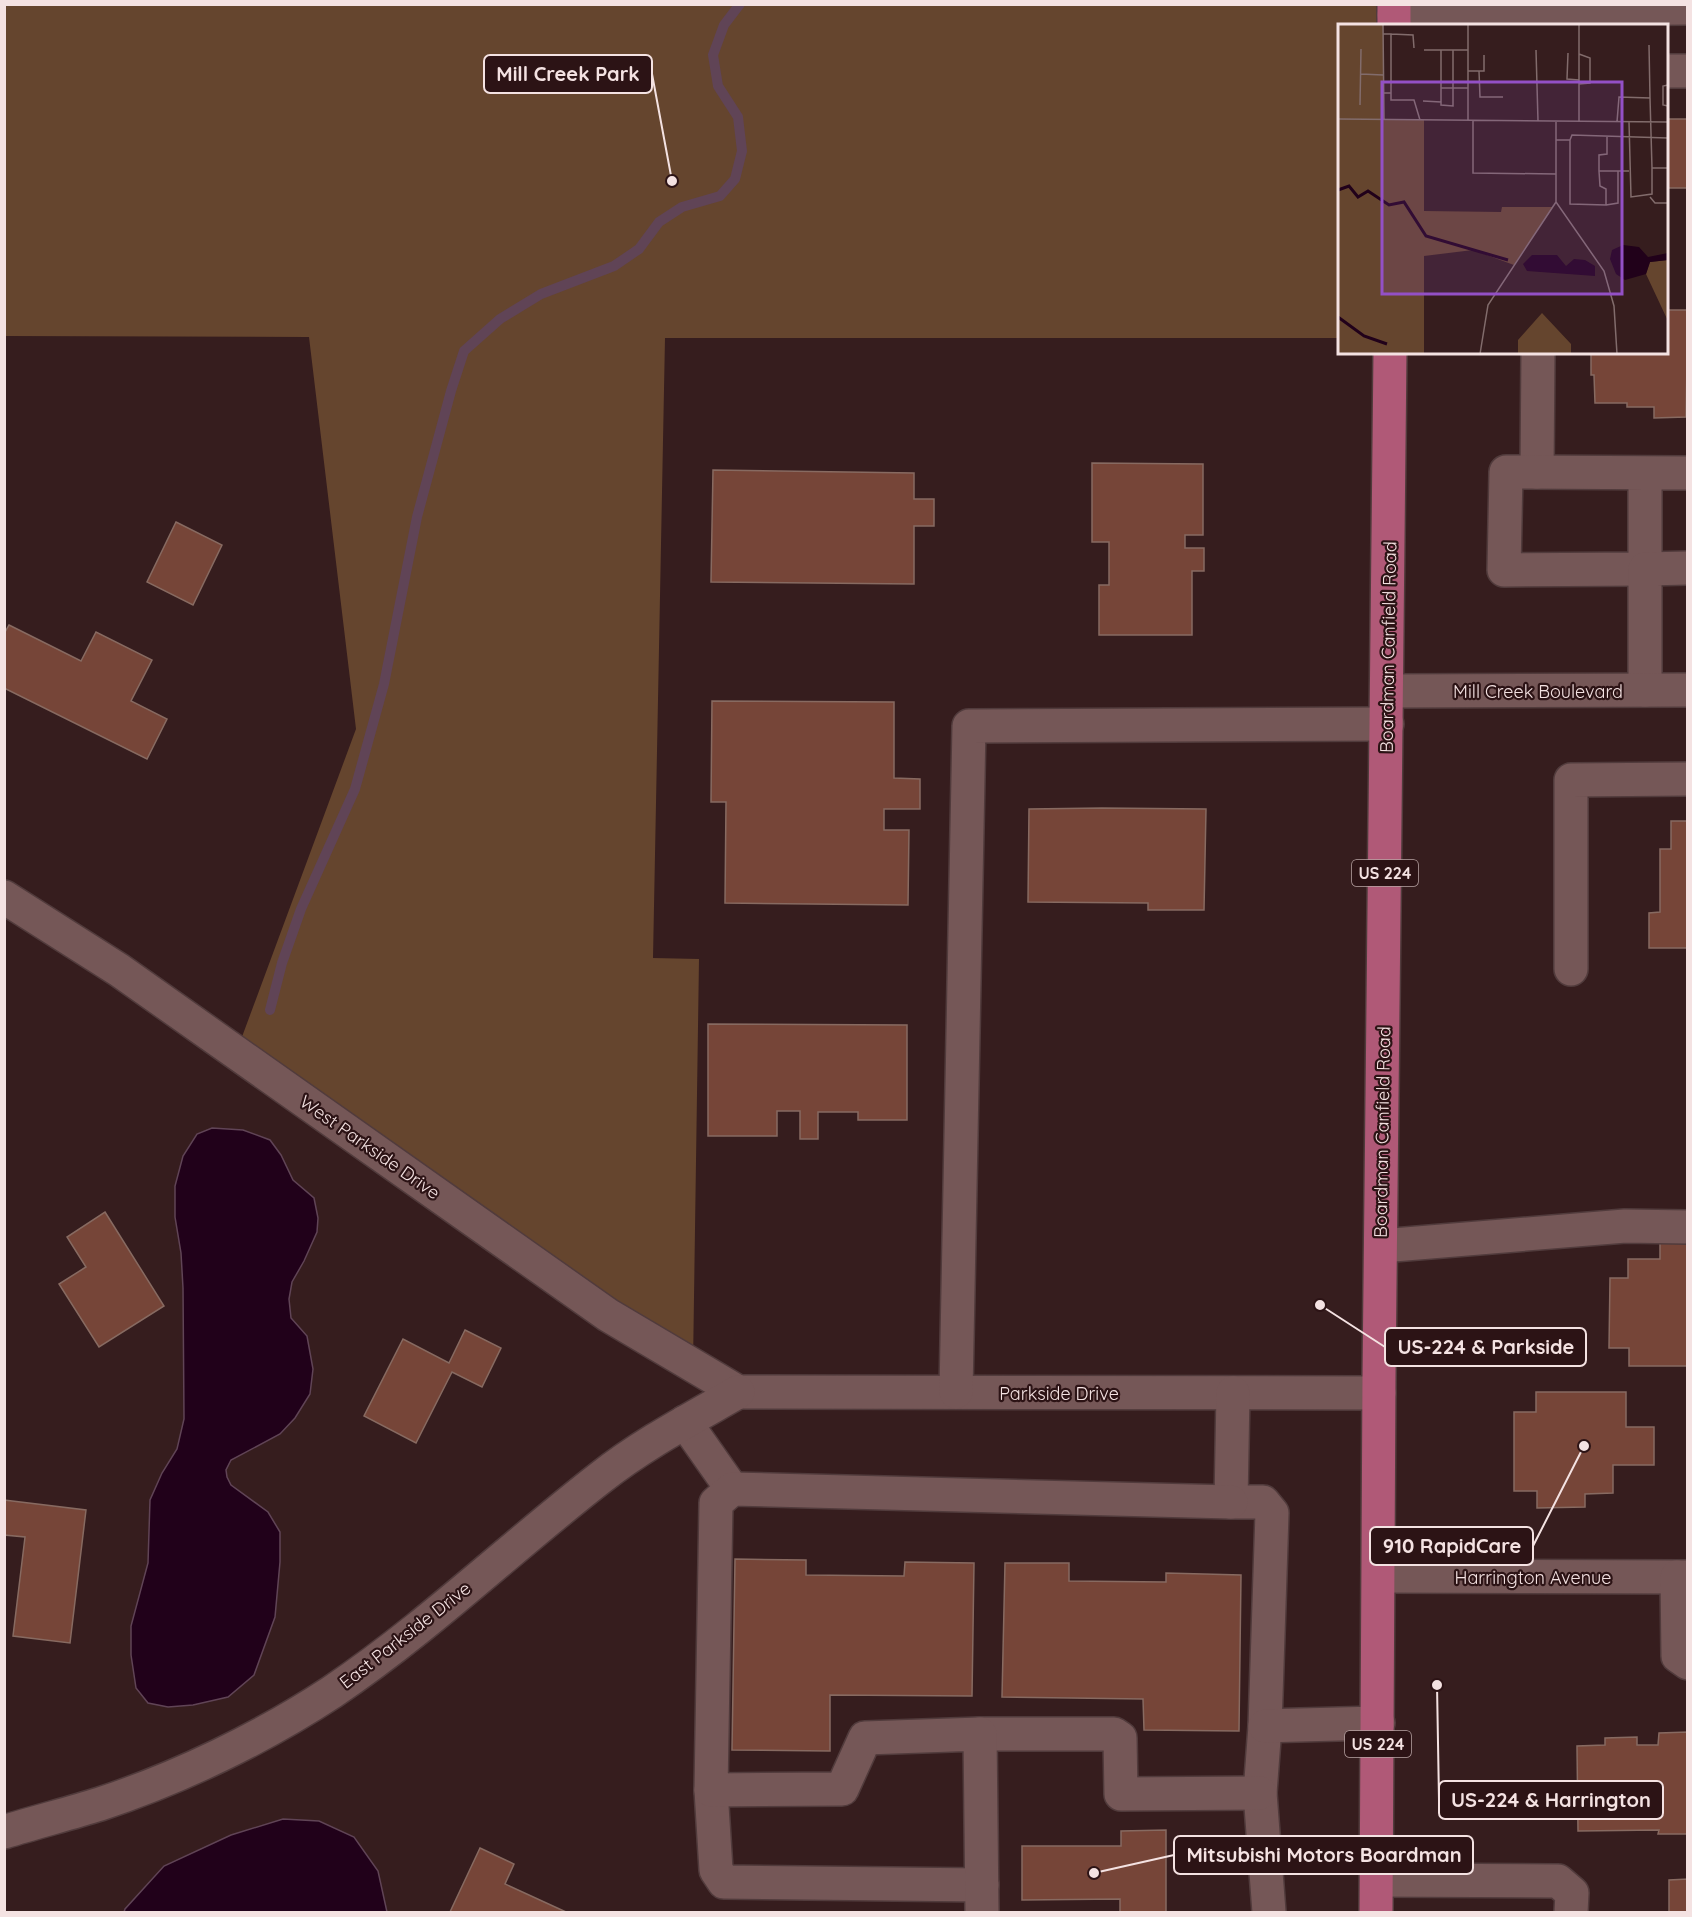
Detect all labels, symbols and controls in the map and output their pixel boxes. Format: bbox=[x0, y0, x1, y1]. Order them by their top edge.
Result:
inset map bbox=[1338, 24, 1668, 354]
callout: Mill Creek Park bbox=[484, 55, 652, 93]
text: Mill Creek Park bbox=[496, 61, 640, 86]
street label: Boardman Canfield Road bbox=[1375, 541, 1401, 753]
street label: Mill Creek Boulevard bbox=[1453, 680, 1623, 703]
road number: US 224 bbox=[1352, 860, 1418, 886]
street label: Boardman Canfield Road bbox=[1369, 1026, 1395, 1238]
street label: West Parkside Drive bbox=[295, 1090, 445, 1204]
callout: US-224 & Parkside bbox=[1385, 1328, 1586, 1366]
text: US-224 & Parkside bbox=[1398, 1334, 1574, 1359]
street label: Parkside Drive bbox=[999, 1382, 1119, 1405]
callout: 910 RapidCare bbox=[1370, 1527, 1533, 1565]
text: 910 RapidCare bbox=[1383, 1533, 1521, 1558]
street label: Harrington Avenue bbox=[1455, 1566, 1611, 1589]
street label: East Parkside Drive bbox=[335, 1577, 475, 1693]
road number: US 224 bbox=[1345, 1731, 1411, 1757]
callout: US-224 & Harrington bbox=[1439, 1781, 1663, 1819]
text: US-224 & Harrington bbox=[1451, 1787, 1651, 1812]
callout: Mitsubishi Motors Boardman bbox=[1174, 1836, 1473, 1874]
text: Mitsubishi Motors Boardman bbox=[1186, 1842, 1462, 1867]

